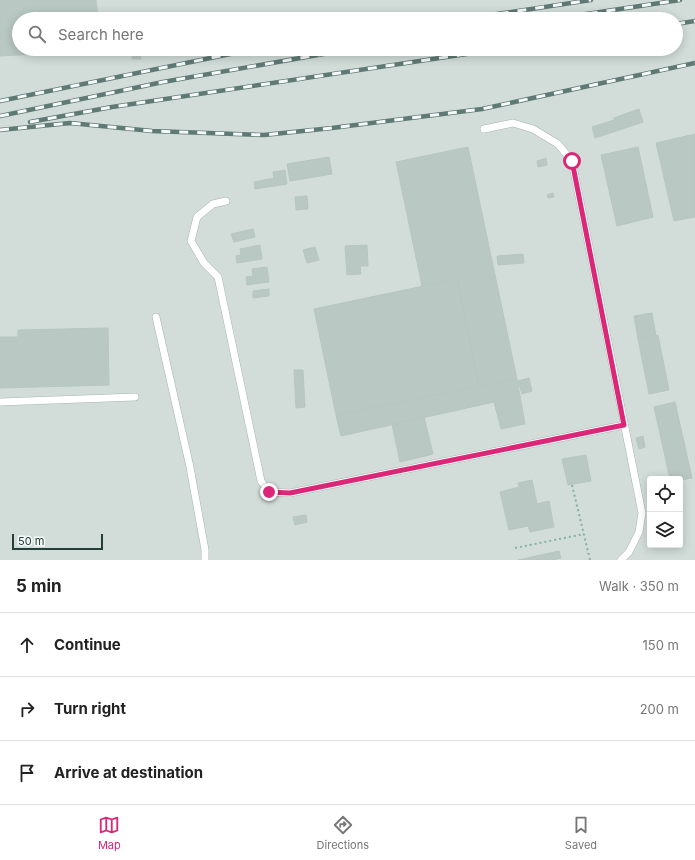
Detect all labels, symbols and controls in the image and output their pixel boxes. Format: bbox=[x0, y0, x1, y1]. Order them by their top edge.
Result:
search box bbox=[12, 12, 683, 56]
icon: search bbox=[26, 23, 48, 45]
text: Search here bbox=[58, 25, 144, 44]
route start bbox=[563, 152, 581, 170]
map controls bbox=[647, 476, 683, 548]
button: locate bbox=[647, 476, 683, 512]
route end bbox=[260, 483, 278, 501]
button: layers bbox=[647, 512, 683, 548]
scale bar bbox=[12, 532, 103, 551]
text: 50 m bbox=[18, 534, 44, 548]
text: 5 min bbox=[16, 576, 62, 596]
text: Walk · 350 m bbox=[599, 578, 679, 594]
icon: ahead bbox=[16, 634, 38, 656]
text: Continue bbox=[54, 635, 121, 654]
text: 150 m bbox=[643, 637, 679, 653]
icon: right bbox=[16, 698, 38, 720]
text: Turn right bbox=[54, 699, 126, 718]
text: 200 m bbox=[640, 701, 679, 717]
icon: arrive bbox=[16, 762, 38, 784]
text: Arrive at destination bbox=[54, 763, 203, 782]
tab: Map bbox=[98, 814, 121, 852]
tab: Directions bbox=[317, 814, 369, 852]
tab: Saved bbox=[565, 814, 597, 852]

